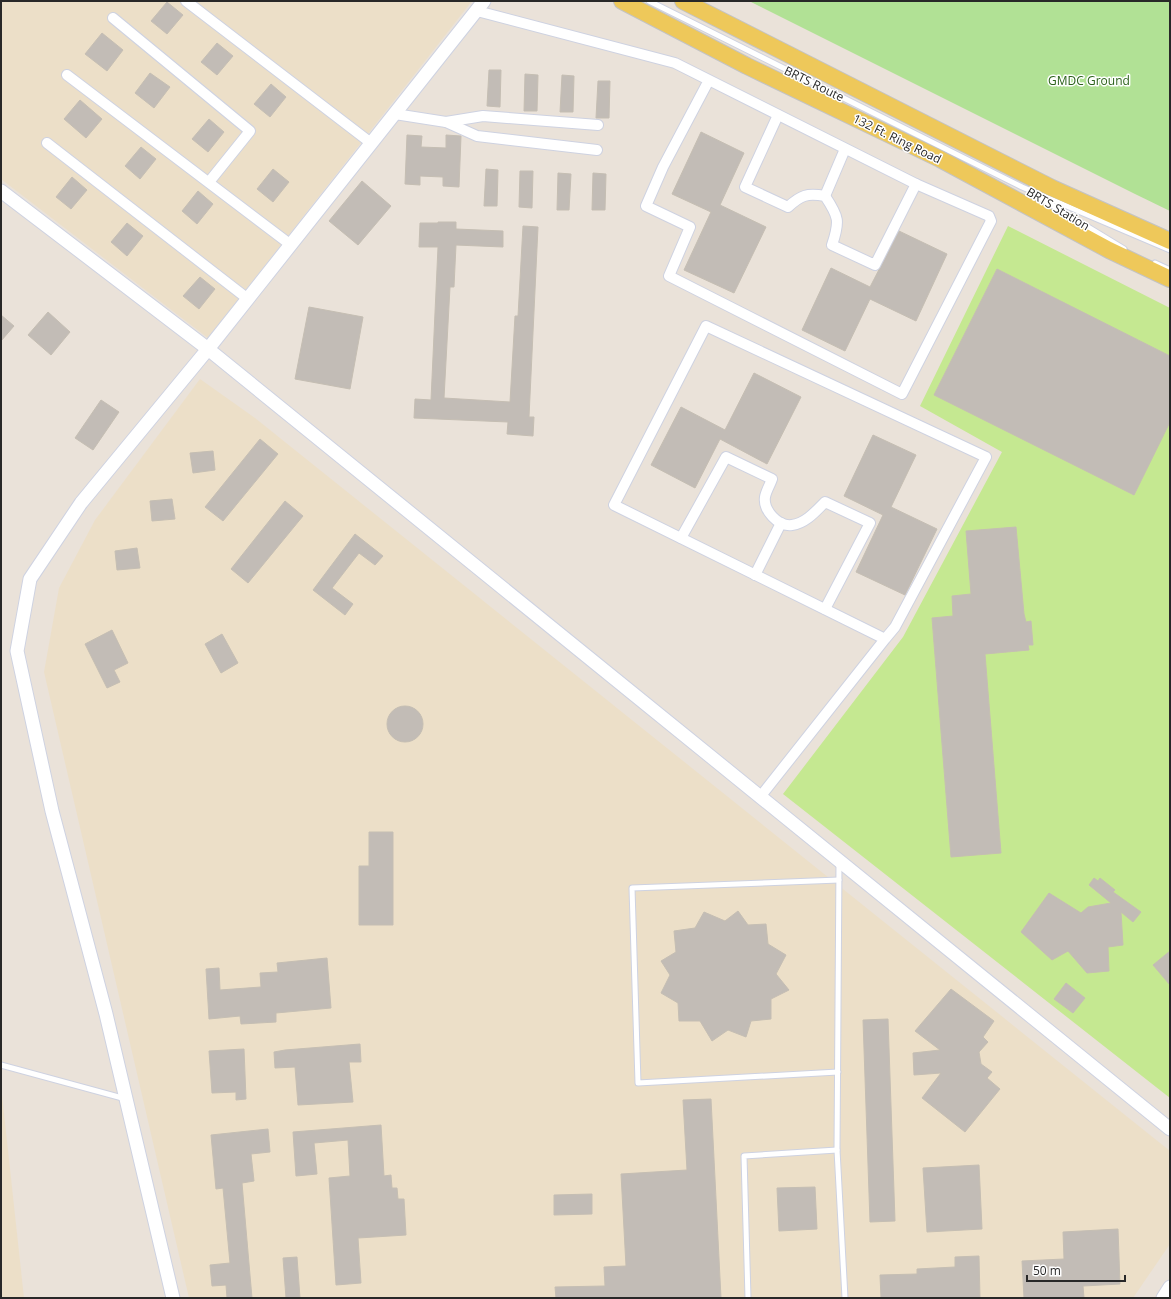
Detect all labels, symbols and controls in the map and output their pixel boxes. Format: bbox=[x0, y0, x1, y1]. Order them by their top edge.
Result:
street label: BRTS Route bbox=[782, 62, 847, 105]
park label: GMDC Ground bbox=[1048, 72, 1130, 89]
street label: 132 Ft. Ring Road bbox=[850, 110, 944, 167]
street label: BRTS Station bbox=[1024, 183, 1093, 234]
scale bar bbox=[1027, 1257, 1125, 1283]
text: 50 m bbox=[1033, 1262, 1061, 1279]

